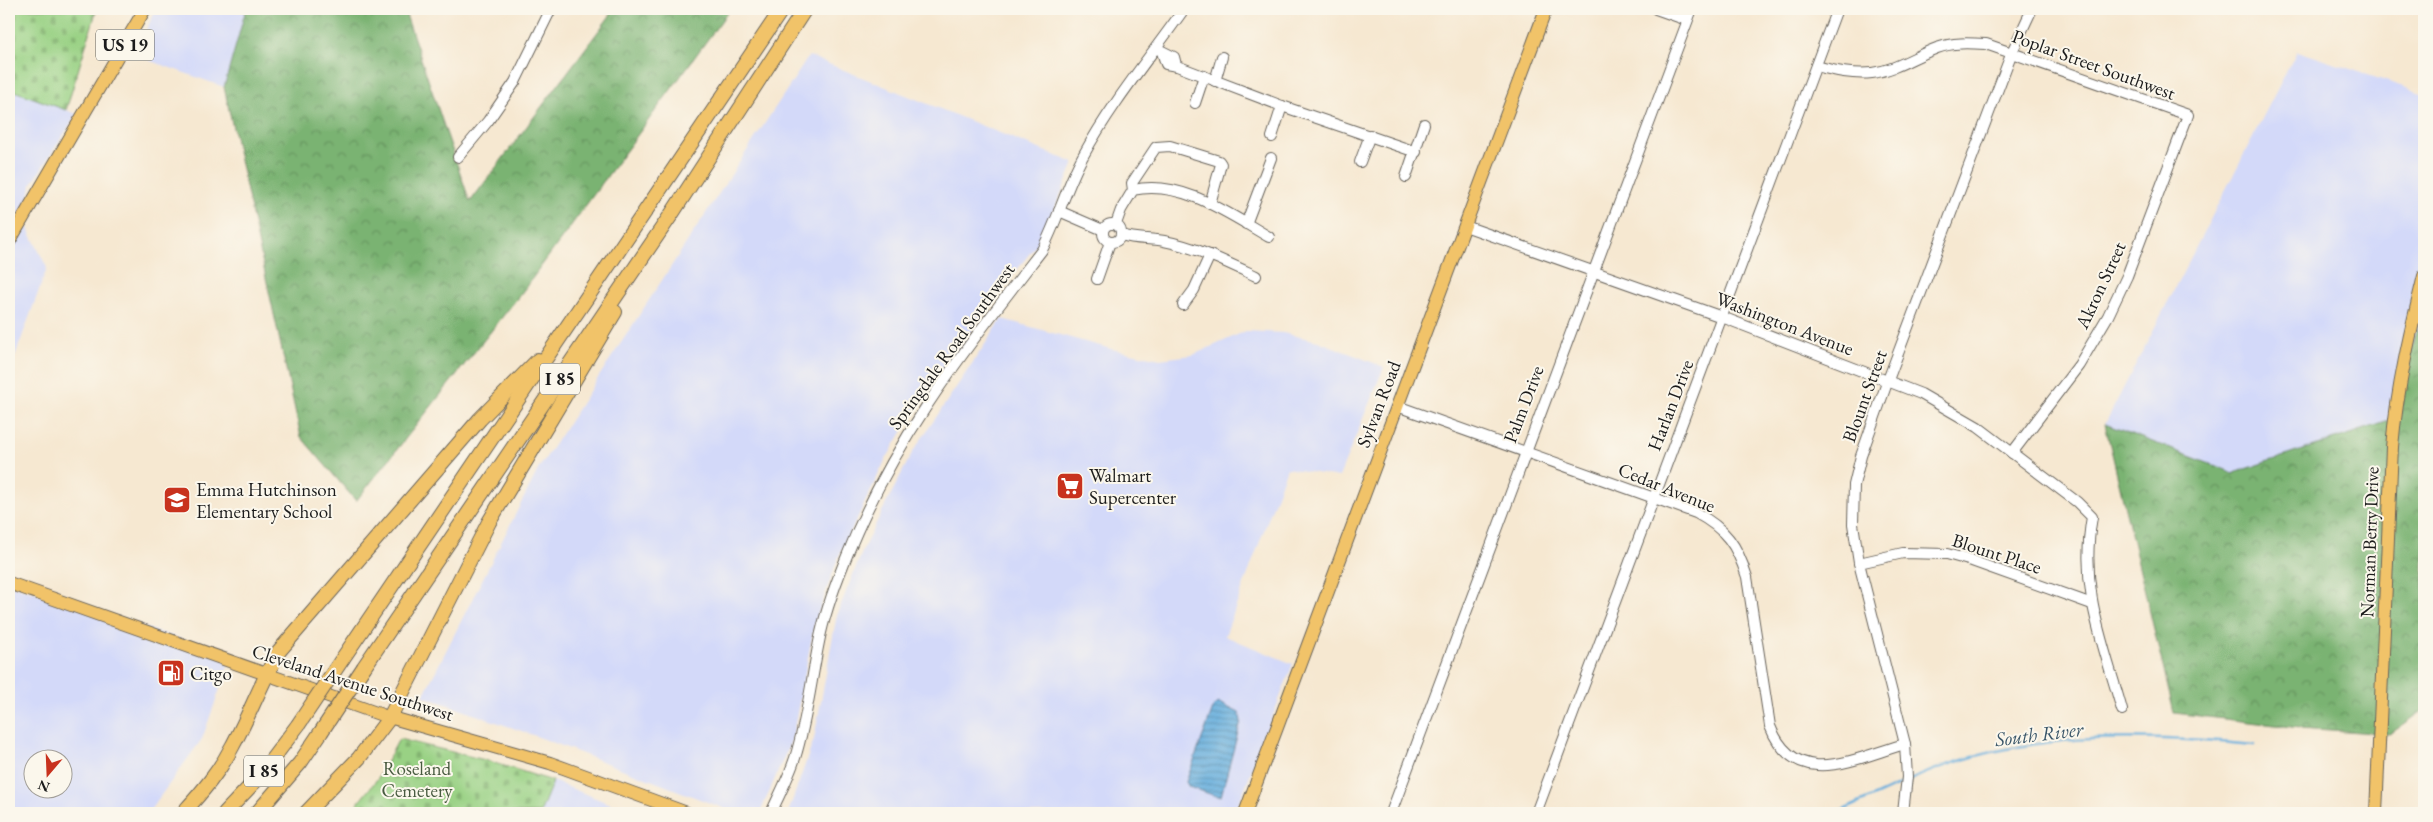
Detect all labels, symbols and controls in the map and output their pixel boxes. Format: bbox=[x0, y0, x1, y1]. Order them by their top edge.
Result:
street label: Poplar Street Southwest bbox=[2009, 23, 2179, 106]
road number: US 19 bbox=[96, 30, 154, 60]
street label: Akron Street bbox=[2069, 238, 2132, 334]
street label: Springdale Road Southwest bbox=[882, 258, 1020, 435]
street label: Washington Avenue bbox=[1712, 286, 1857, 361]
street label: Blount Street bbox=[1836, 346, 1893, 446]
street label: Harlan Drive bbox=[1642, 356, 1699, 454]
street label: Sylvan Road bbox=[1351, 357, 1407, 451]
street label: Palm Drive bbox=[1497, 362, 1550, 446]
road number: I 85 bbox=[540, 364, 580, 394]
street label: Cedar Avenue bbox=[1615, 457, 1719, 518]
place label: Walmart Supercenter bbox=[1089, 463, 1177, 510]
street label: Norman Berry Drive bbox=[2354, 466, 2385, 618]
supermarket icon: Walmart Supercenter bbox=[1055, 471, 1085, 501]
place label: Emma Hutchinson Elementary School bbox=[196, 477, 337, 524]
school or university icon: Emma Hutchinson Elementary School bbox=[162, 485, 192, 515]
street label: Blount Place bbox=[1949, 527, 2045, 580]
street label: Cleveland Avenue Southwest bbox=[249, 638, 457, 727]
fuel station icon: Citgo bbox=[156, 658, 186, 688]
place label: Citgo bbox=[190, 661, 232, 686]
water label: South River bbox=[1992, 716, 2086, 752]
north arrow bbox=[22, 750, 72, 800]
road number: I 85 bbox=[244, 756, 284, 786]
park label: Roseland Cemetery bbox=[381, 756, 453, 803]
text: N bbox=[35, 776, 52, 797]

